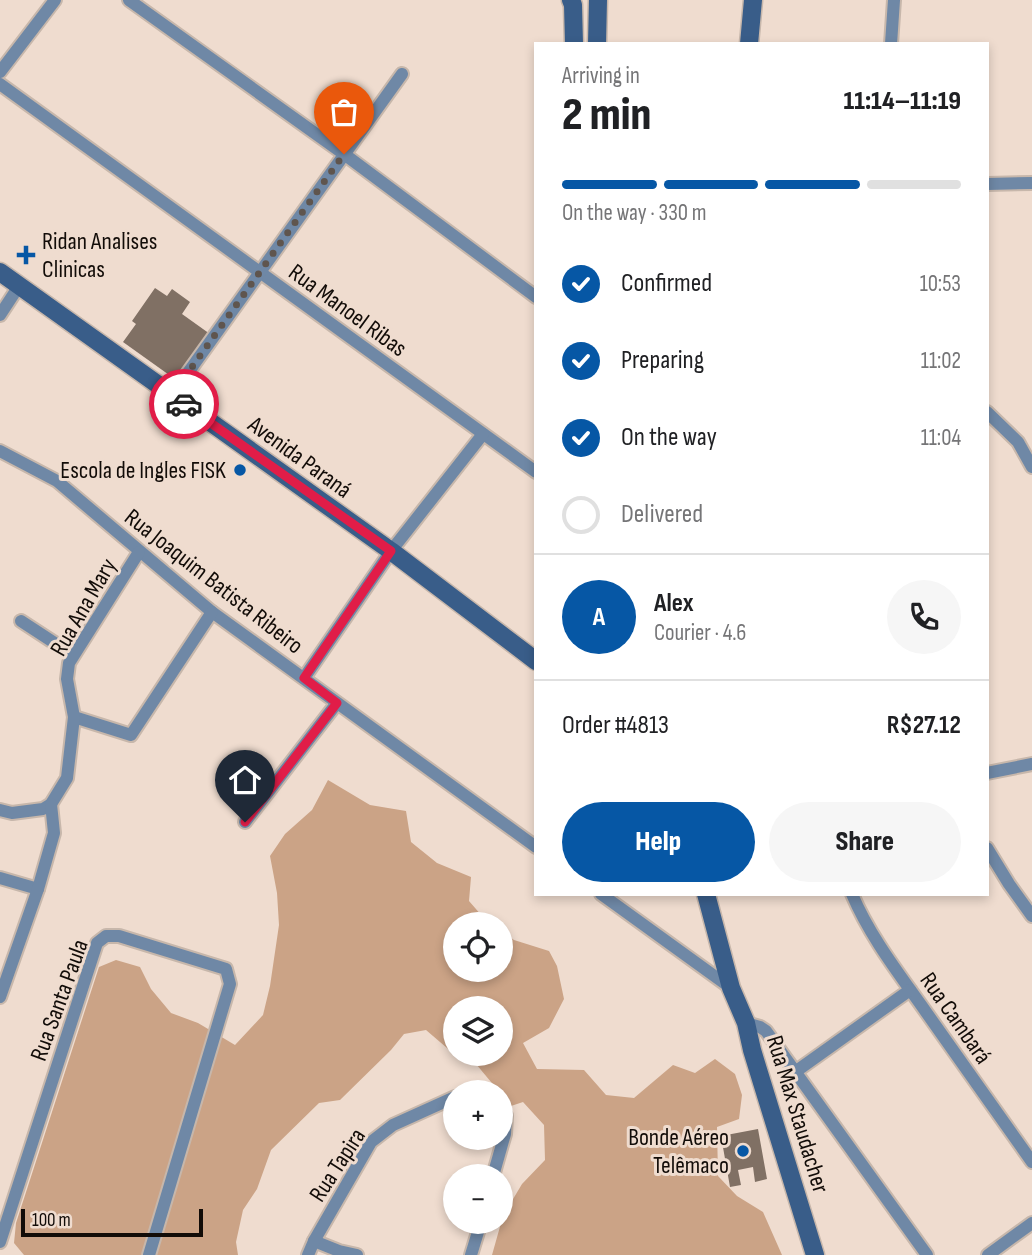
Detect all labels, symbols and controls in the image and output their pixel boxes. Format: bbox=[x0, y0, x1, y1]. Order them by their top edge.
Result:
text: Arriving in bbox=[562, 62, 640, 90]
pin bbox=[314, 82, 374, 154]
text: 11:14–11:19 bbox=[844, 86, 961, 117]
text: 2 min bbox=[562, 88, 651, 143]
icon: bag bbox=[325, 93, 363, 131]
text: On the way · 330 m bbox=[562, 199, 707, 227]
place label: Ridan Analises Clinicas bbox=[42, 227, 157, 284]
marker: Ridan Analises Clinicas bbox=[16, 245, 36, 265]
street label: Rua Manoel Ribas bbox=[283, 258, 413, 363]
icon: check bbox=[562, 265, 600, 303]
text: Confirmed bbox=[621, 268, 712, 299]
text: 10:53 bbox=[920, 270, 961, 298]
icon: check bbox=[562, 342, 600, 380]
text: Preparing bbox=[621, 345, 704, 376]
text: 11:02 bbox=[921, 347, 961, 375]
courier bbox=[149, 369, 219, 439]
icon: car bbox=[165, 385, 203, 423]
street label: Avenida Paraná bbox=[241, 410, 357, 505]
icon: check bbox=[562, 419, 600, 457]
text: On the way bbox=[621, 422, 717, 453]
text: 11:04 bbox=[921, 424, 961, 452]
place label: Escola de Ingles FISK bbox=[60, 456, 226, 485]
marker: Escola de Ingles FISK bbox=[232, 462, 248, 478]
text: Delivered bbox=[621, 499, 703, 530]
street label: Rua Joaquim Batista Ribeiro bbox=[119, 503, 309, 660]
street label: Rua Ana Mary bbox=[44, 553, 123, 661]
button: phone bbox=[887, 580, 961, 654]
text: Alex bbox=[654, 588, 694, 619]
text: A bbox=[593, 602, 605, 633]
text: Courier · 4.6 bbox=[654, 619, 746, 647]
text: Order #4813 bbox=[562, 710, 669, 741]
text: R$27.12 bbox=[887, 710, 961, 741]
pin bbox=[215, 750, 275, 822]
icon: home bbox=[226, 761, 264, 799]
button: Help bbox=[562, 802, 755, 882]
button: Share bbox=[769, 802, 961, 882]
map controls bbox=[443, 912, 513, 1234]
button: locate bbox=[443, 912, 513, 982]
street label: Rua Santa Paula bbox=[24, 935, 95, 1065]
street label: Rua Cambará bbox=[914, 967, 998, 1070]
button: layers bbox=[443, 996, 513, 1066]
street label: Rua Max Staudacher bbox=[760, 1032, 835, 1196]
button: + bbox=[443, 1080, 513, 1150]
street label: Rua Tapira bbox=[303, 1123, 372, 1207]
place label: Bonde Aéreo Telêmaco bbox=[628, 1123, 729, 1180]
marker: Bonde Aéreo Telêmaco bbox=[735, 1143, 751, 1159]
button: − bbox=[443, 1164, 513, 1234]
scale bar bbox=[21, 1206, 203, 1238]
text: 100 m bbox=[32, 1209, 71, 1232]

